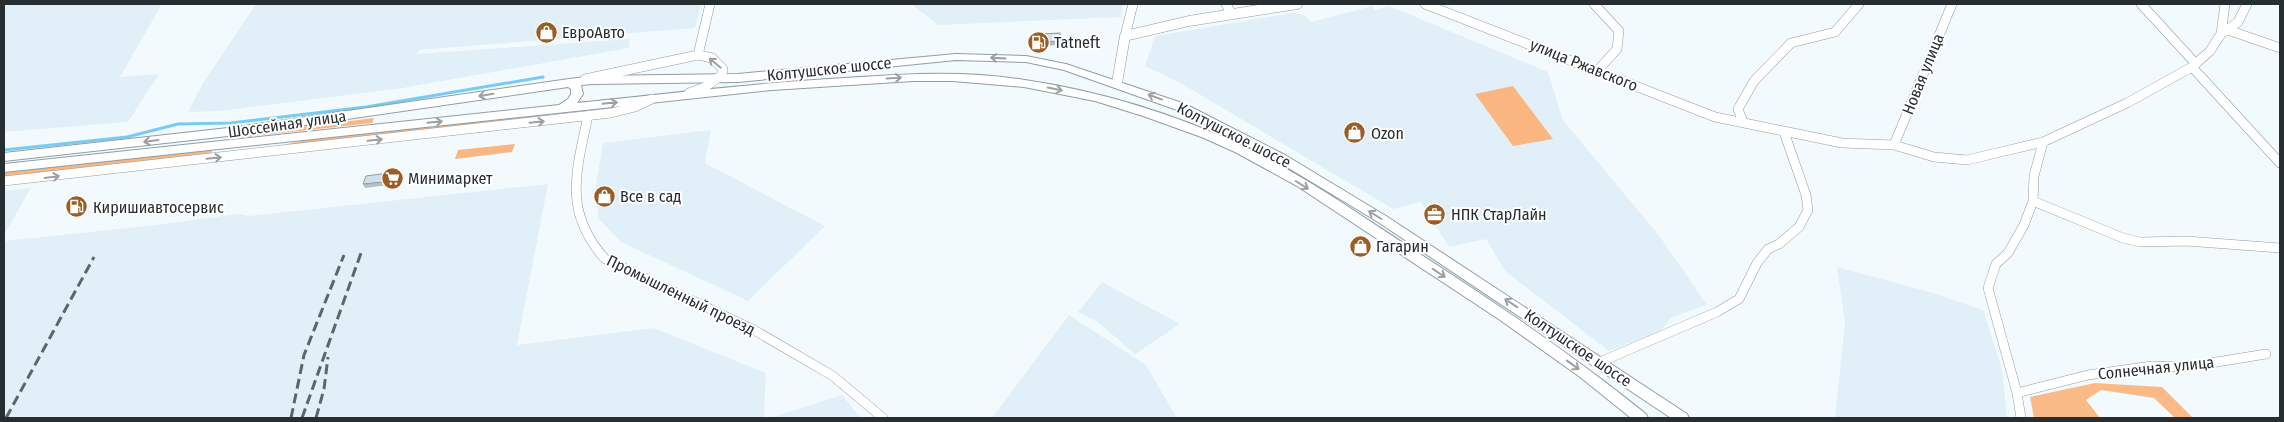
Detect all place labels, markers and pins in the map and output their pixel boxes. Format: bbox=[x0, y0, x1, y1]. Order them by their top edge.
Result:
shop icon: ЕвроАвто bbox=[534, 20, 558, 44]
place label: ЕвроАвто bbox=[562, 23, 625, 42]
fuel station icon: Tatneft bbox=[1026, 30, 1050, 54]
place label: Tatneft bbox=[1054, 33, 1101, 52]
shop icon: Ozon bbox=[1343, 121, 1367, 145]
place label: Ozon bbox=[1371, 124, 1404, 143]
supermarket icon: Минимаркет bbox=[380, 166, 404, 190]
place label: Минимаркет bbox=[408, 169, 493, 188]
shop icon: Все в сад bbox=[592, 184, 616, 208]
place label: Все в сад bbox=[620, 187, 681, 206]
fuel station icon: Киришиавтосервис bbox=[65, 195, 89, 219]
place label: Киришиавтосервис bbox=[93, 198, 224, 217]
office icon: НПК СтарЛайн bbox=[1423, 202, 1447, 226]
place label: НПК СтарЛайн bbox=[1451, 205, 1547, 224]
shop icon: Гагарин bbox=[1348, 234, 1372, 258]
place label: Гагарин bbox=[1376, 237, 1429, 256]

